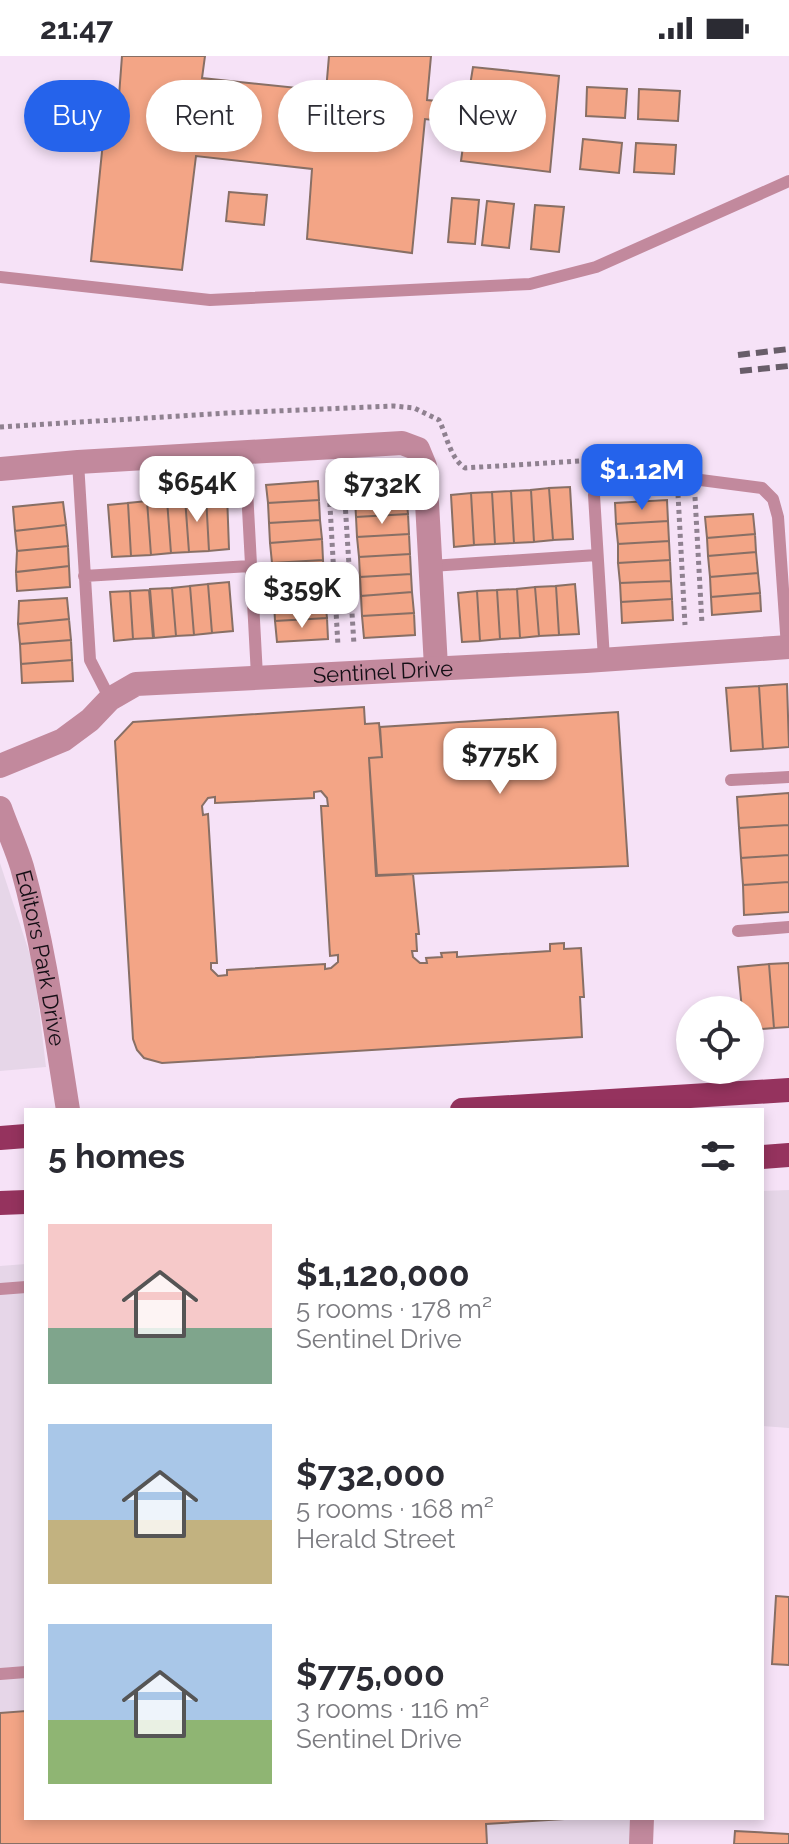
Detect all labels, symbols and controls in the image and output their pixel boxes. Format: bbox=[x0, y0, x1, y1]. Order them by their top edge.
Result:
text: 21:47 bbox=[40, 11, 113, 46]
chip: Buy bbox=[24, 80, 130, 152]
chip: Rent bbox=[146, 80, 262, 152]
chip: Filters bbox=[278, 80, 413, 152]
chip: New bbox=[429, 80, 546, 152]
pin: $1.12M bbox=[577, 444, 707, 512]
text: $1.12M bbox=[599, 455, 685, 485]
pin: $654K bbox=[141, 456, 253, 524]
pin: $732K bbox=[326, 458, 438, 526]
text: $654K bbox=[158, 467, 236, 497]
text: $732K bbox=[343, 469, 421, 499]
pin: $359K bbox=[246, 562, 358, 630]
text: $359K bbox=[263, 573, 341, 603]
street label: Sentinel Drive bbox=[312, 655, 454, 688]
pin: $775K bbox=[444, 728, 556, 796]
text: $775K bbox=[461, 739, 539, 769]
street label: Editors Park Drive bbox=[10, 867, 71, 1048]
map controls bbox=[676, 996, 764, 1084]
button: locate bbox=[676, 996, 764, 1084]
icon: filters bbox=[696, 1134, 740, 1178]
text: 5 homes bbox=[48, 1136, 185, 1176]
text: $1,120,000 bbox=[296, 1254, 470, 1294]
icon: home bbox=[112, 1256, 208, 1352]
text: 5 rooms · 178 m² bbox=[296, 1294, 492, 1324]
text: Sentinel Drive bbox=[296, 1324, 462, 1354]
text: $732,000 bbox=[296, 1454, 445, 1494]
icon: home bbox=[112, 1456, 208, 1552]
text: 5 rooms · 168 m² bbox=[296, 1494, 494, 1524]
text: Herald Street bbox=[296, 1524, 455, 1554]
text: $775,000 bbox=[296, 1654, 445, 1694]
icon: home bbox=[112, 1656, 208, 1752]
text: 3 rooms · 116 m² bbox=[296, 1694, 489, 1724]
text: Sentinel Drive bbox=[296, 1724, 462, 1754]

